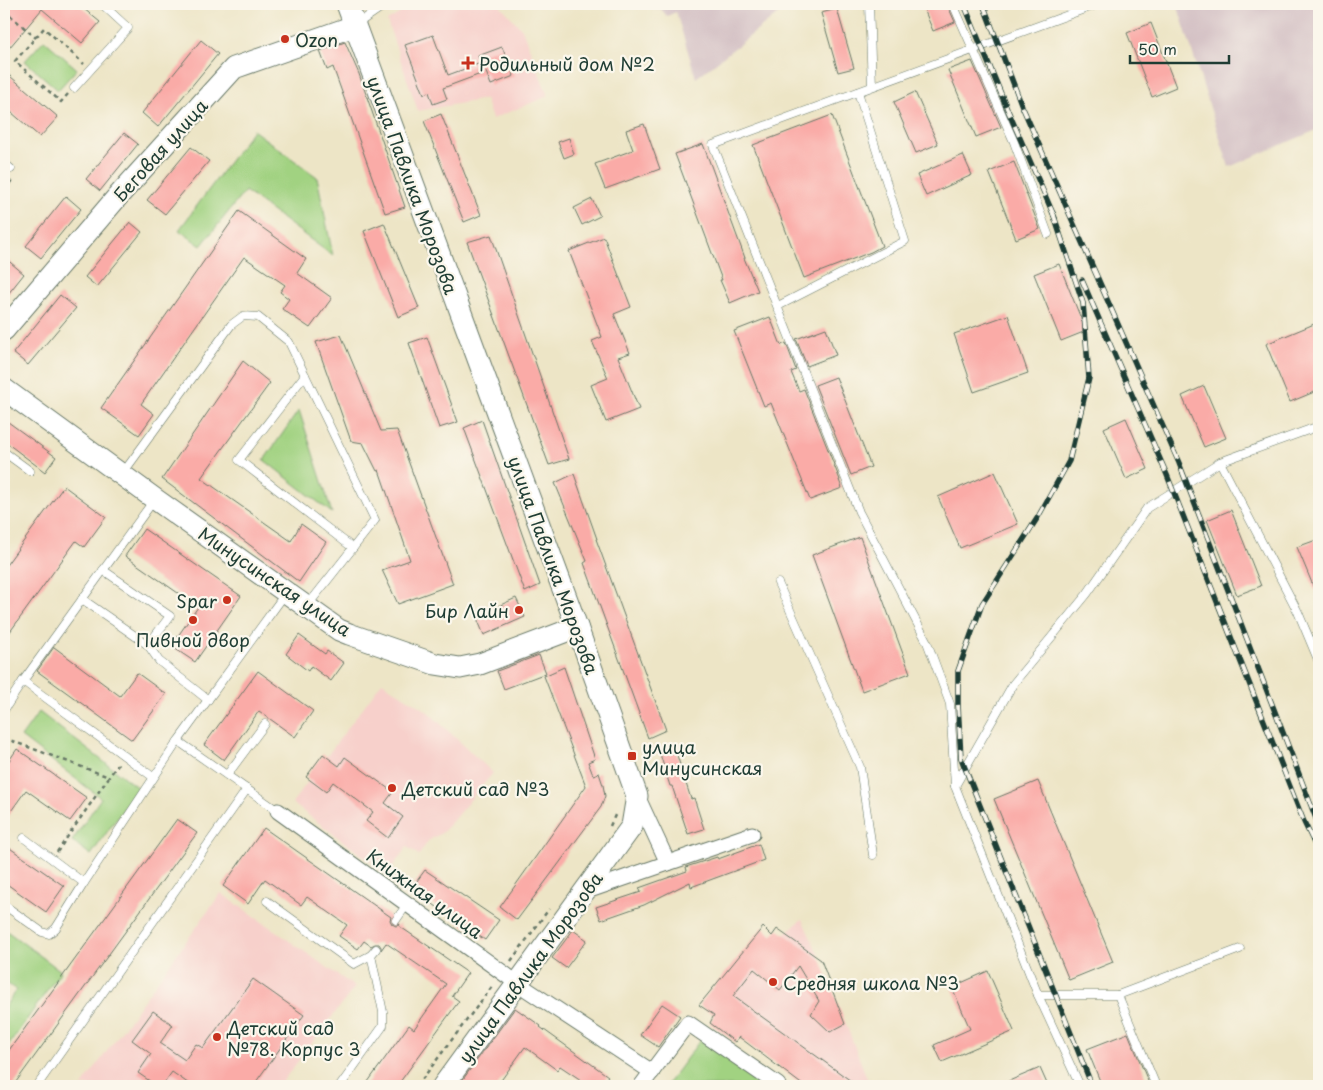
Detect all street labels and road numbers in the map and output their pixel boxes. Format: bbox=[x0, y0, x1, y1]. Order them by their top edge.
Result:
street label: улица Павлика Морозова bbox=[361, 72, 465, 299]
street label: Беговая улица bbox=[106, 92, 214, 207]
street label: улица Павлика Морозова bbox=[502, 452, 606, 679]
street label: Минусинская улица bbox=[193, 520, 357, 643]
street label: Книжная улица bbox=[361, 841, 489, 945]
street label: улица Павлика Морозова bbox=[451, 865, 609, 1068]

